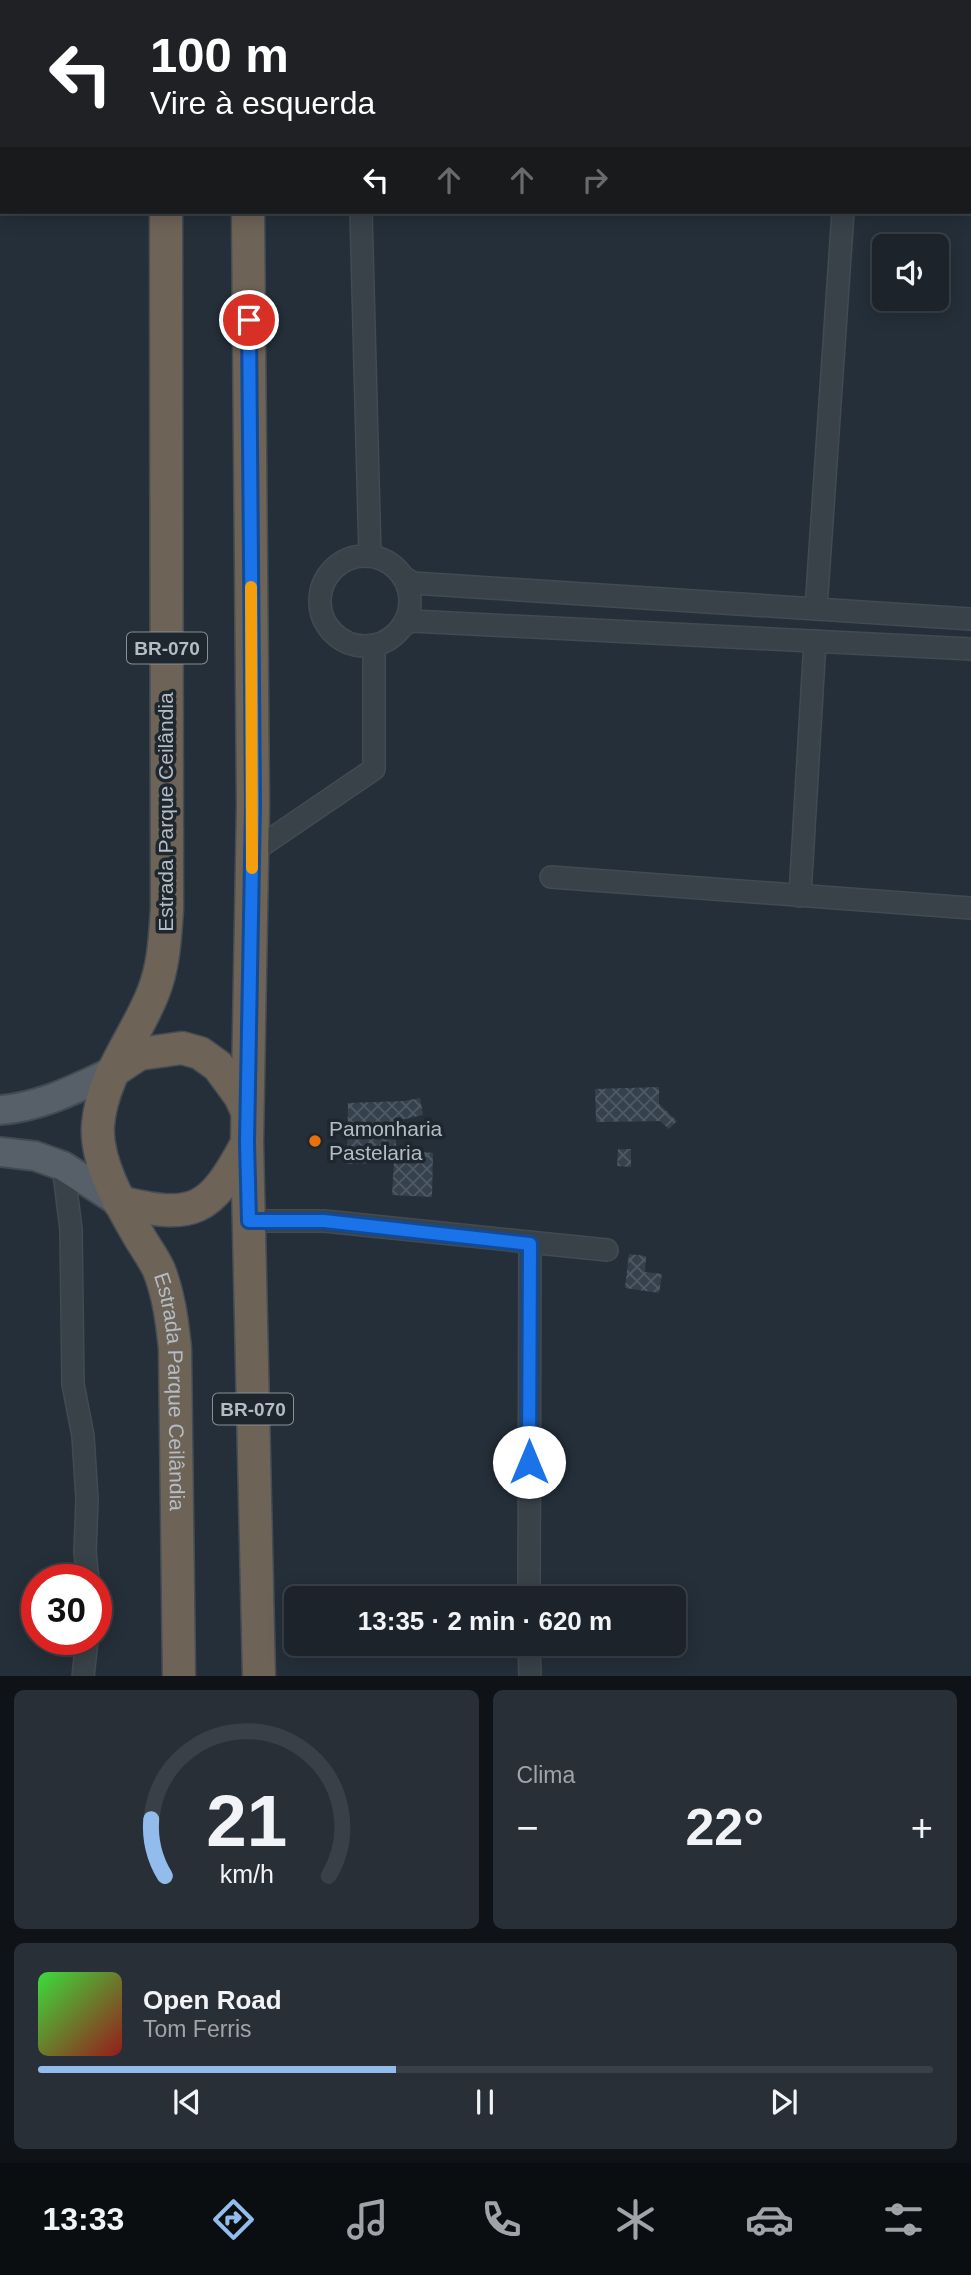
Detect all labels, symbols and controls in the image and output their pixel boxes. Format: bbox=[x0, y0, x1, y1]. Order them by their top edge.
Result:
icon: left bbox=[35, 28, 126, 119]
text: 100 m bbox=[150, 28, 289, 82]
text: Vire à esquerda bbox=[150, 85, 375, 121]
icon: left bbox=[357, 161, 395, 199]
icon: ahead bbox=[430, 161, 468, 199]
icon: ahead bbox=[503, 161, 541, 199]
icon: right bbox=[576, 161, 614, 199]
map controls bbox=[872, 234, 949, 311]
button: sound bbox=[872, 234, 949, 311]
pin bbox=[219, 290, 279, 350]
icon: arrive bbox=[230, 301, 268, 339]
road number: BR-070 bbox=[127, 632, 207, 664]
street label: Estrada Parque Ceilândia bbox=[154, 692, 177, 932]
place label: Pamonharia Pastelaria bbox=[329, 1117, 443, 1164]
marker: Pamonharia Pastelaria bbox=[307, 1133, 323, 1149]
street label: Estrada Parque Ceilândia bbox=[150, 1269, 189, 1511]
road number: BR-070 bbox=[213, 1394, 293, 1424]
position arrow bbox=[492, 1425, 566, 1499]
speed limit sign: 30 bbox=[21, 1564, 112, 1655]
text: 13:35 · 2 min · 620 m bbox=[358, 1606, 612, 1636]
text: Clima bbox=[517, 1762, 575, 1788]
text: 21 bbox=[206, 1780, 287, 1861]
text: 22° bbox=[685, 1798, 764, 1856]
text: − bbox=[517, 1807, 539, 1849]
text: + bbox=[911, 1807, 933, 1849]
text: km/h bbox=[219, 1859, 273, 1887]
text: Open Road bbox=[143, 1985, 282, 2015]
text: Tom Ferris bbox=[143, 2016, 252, 2042]
icon: previous bbox=[168, 2083, 206, 2121]
icon: pause bbox=[466, 2083, 504, 2121]
icon: next bbox=[765, 2083, 803, 2121]
icon: directions bbox=[209, 2195, 258, 2244]
icon: music bbox=[343, 2195, 392, 2244]
icon: phone bbox=[477, 2195, 526, 2244]
icon: climate bbox=[611, 2195, 660, 2244]
icon: car bbox=[745, 2195, 794, 2244]
icon: filters bbox=[879, 2195, 928, 2244]
text: 13:33 bbox=[43, 2201, 124, 2237]

